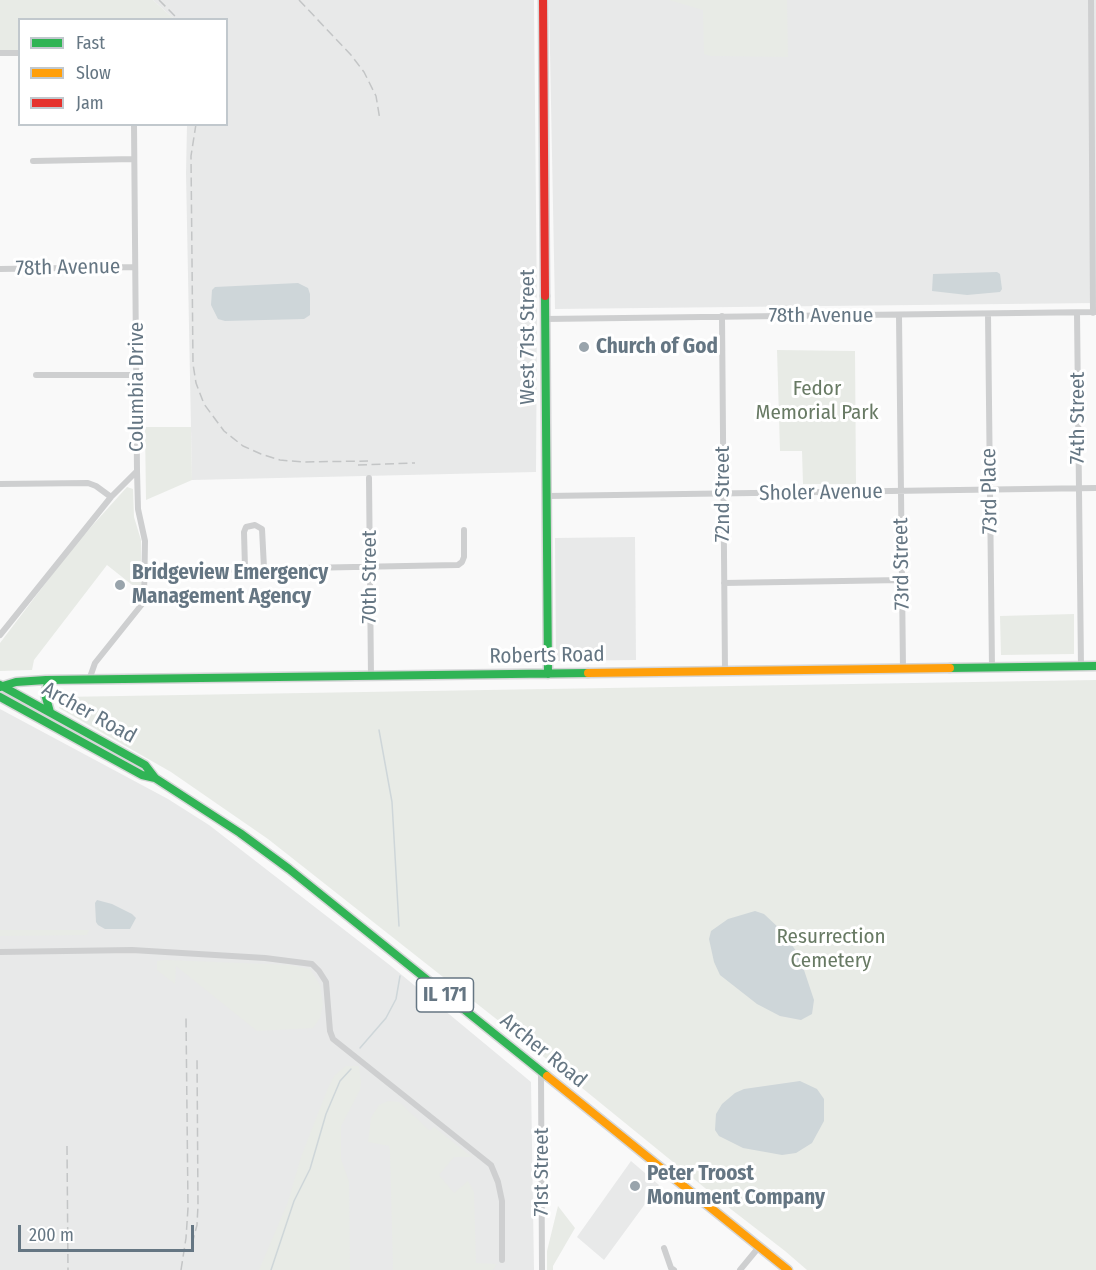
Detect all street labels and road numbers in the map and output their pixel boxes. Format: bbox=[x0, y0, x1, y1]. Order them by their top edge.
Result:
street label: 78th Avenue bbox=[15, 254, 121, 282]
street label: West 71st Street bbox=[515, 269, 541, 405]
street label: 78th Avenue bbox=[769, 303, 873, 329]
street label: Columbia Drive bbox=[124, 322, 150, 452]
street label: 74th Street bbox=[1065, 372, 1091, 464]
street label: 72nd Street bbox=[710, 446, 736, 542]
street label: 73rd Place bbox=[977, 448, 1003, 534]
street label: Sholer Avenue bbox=[759, 479, 883, 507]
street label: 73rd Street bbox=[889, 518, 915, 610]
street label: 70th Street bbox=[357, 530, 383, 624]
street label: Roberts Road bbox=[489, 642, 605, 670]
street label: Archer Road bbox=[37, 677, 141, 749]
road number: IL 171 bbox=[416, 978, 474, 1012]
street label: Archer Road bbox=[495, 1008, 591, 1094]
street label: 71st Street bbox=[529, 1128, 555, 1216]

